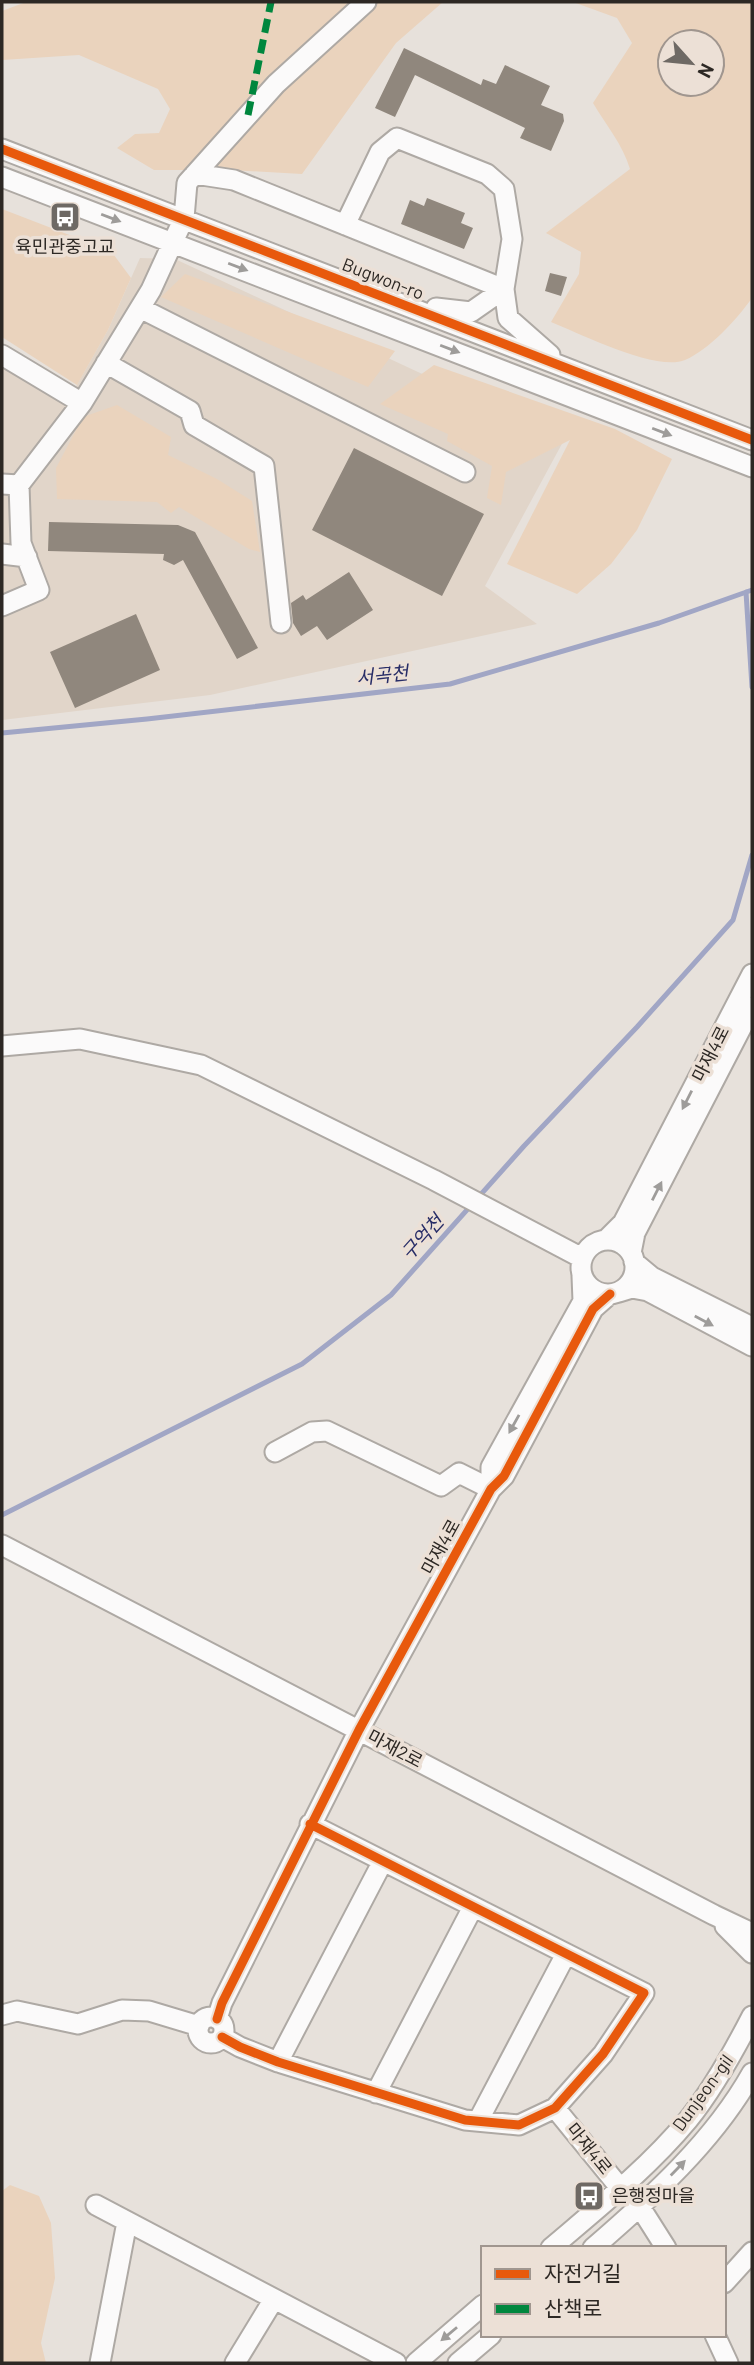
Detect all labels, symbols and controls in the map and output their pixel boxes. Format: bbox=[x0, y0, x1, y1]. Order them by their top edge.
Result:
north arrow bbox=[656, 28, 726, 98]
text: N bbox=[693, 60, 720, 82]
bus stop icon: 육민관중고교 bbox=[48, 200, 82, 234]
one-way arrow bbox=[101, 213, 122, 224]
place label: 육민관중고교 bbox=[15, 235, 115, 257]
street label: Bugwon-ro bbox=[339, 252, 427, 304]
one-way arrow bbox=[227, 262, 248, 273]
one-way arrow bbox=[439, 344, 460, 355]
one-way arrow bbox=[651, 426, 672, 437]
water label: 서곡천 bbox=[355, 660, 411, 689]
street label: 마재4로 bbox=[687, 1022, 733, 1085]
one-way arrow bbox=[681, 1090, 693, 1110]
one-way arrow bbox=[651, 1181, 663, 1201]
water label: 구억천 bbox=[396, 1208, 449, 1264]
one-way arrow bbox=[694, 1315, 714, 1326]
one-way arrow bbox=[509, 1415, 521, 1435]
street label: 마재4로 bbox=[416, 1515, 464, 1578]
street label: 마재2로 bbox=[364, 1724, 427, 1772]
street label: Dunjeon-gil bbox=[667, 2050, 737, 2135]
street label: 마재4로 bbox=[562, 2118, 617, 2178]
one-way arrow bbox=[669, 2159, 686, 2176]
bus stop icon: 은행정마을 bbox=[572, 2179, 606, 2213]
place label: 은행정마을 bbox=[612, 2184, 695, 2206]
legend bbox=[481, 2246, 726, 2337]
text: 자전거길 bbox=[544, 2260, 621, 2285]
text: 산책로 bbox=[544, 2295, 602, 2320]
one-way arrow bbox=[440, 2326, 458, 2342]

